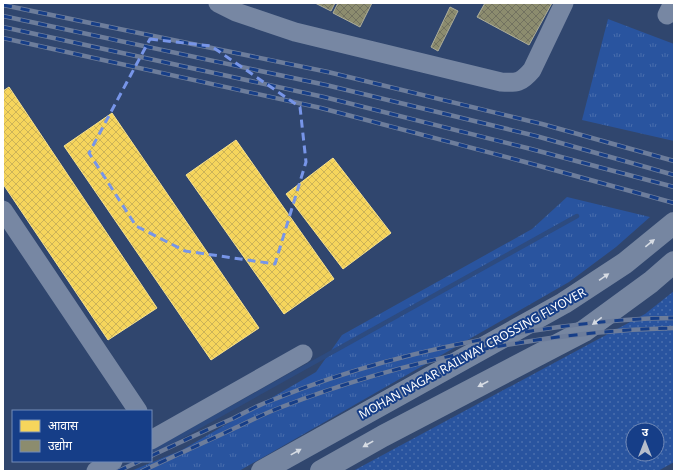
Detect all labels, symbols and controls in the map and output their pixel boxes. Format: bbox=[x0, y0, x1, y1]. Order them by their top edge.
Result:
one-way arrow bbox=[644, 238, 655, 247]
one-way arrow bbox=[598, 273, 609, 281]
street label: MOHAN NAGAR RAILWAY CROSSING FLYOVER bbox=[355, 283, 589, 423]
one-way arrow bbox=[592, 317, 602, 325]
one-way arrow bbox=[477, 381, 489, 387]
legend bbox=[12, 410, 152, 462]
text: आवास bbox=[48, 417, 79, 434]
north arrow bbox=[625, 422, 665, 462]
text: उ bbox=[642, 424, 649, 439]
text: उद्योग bbox=[48, 437, 72, 454]
one-way arrow bbox=[362, 441, 374, 448]
one-way arrow bbox=[290, 449, 302, 455]

